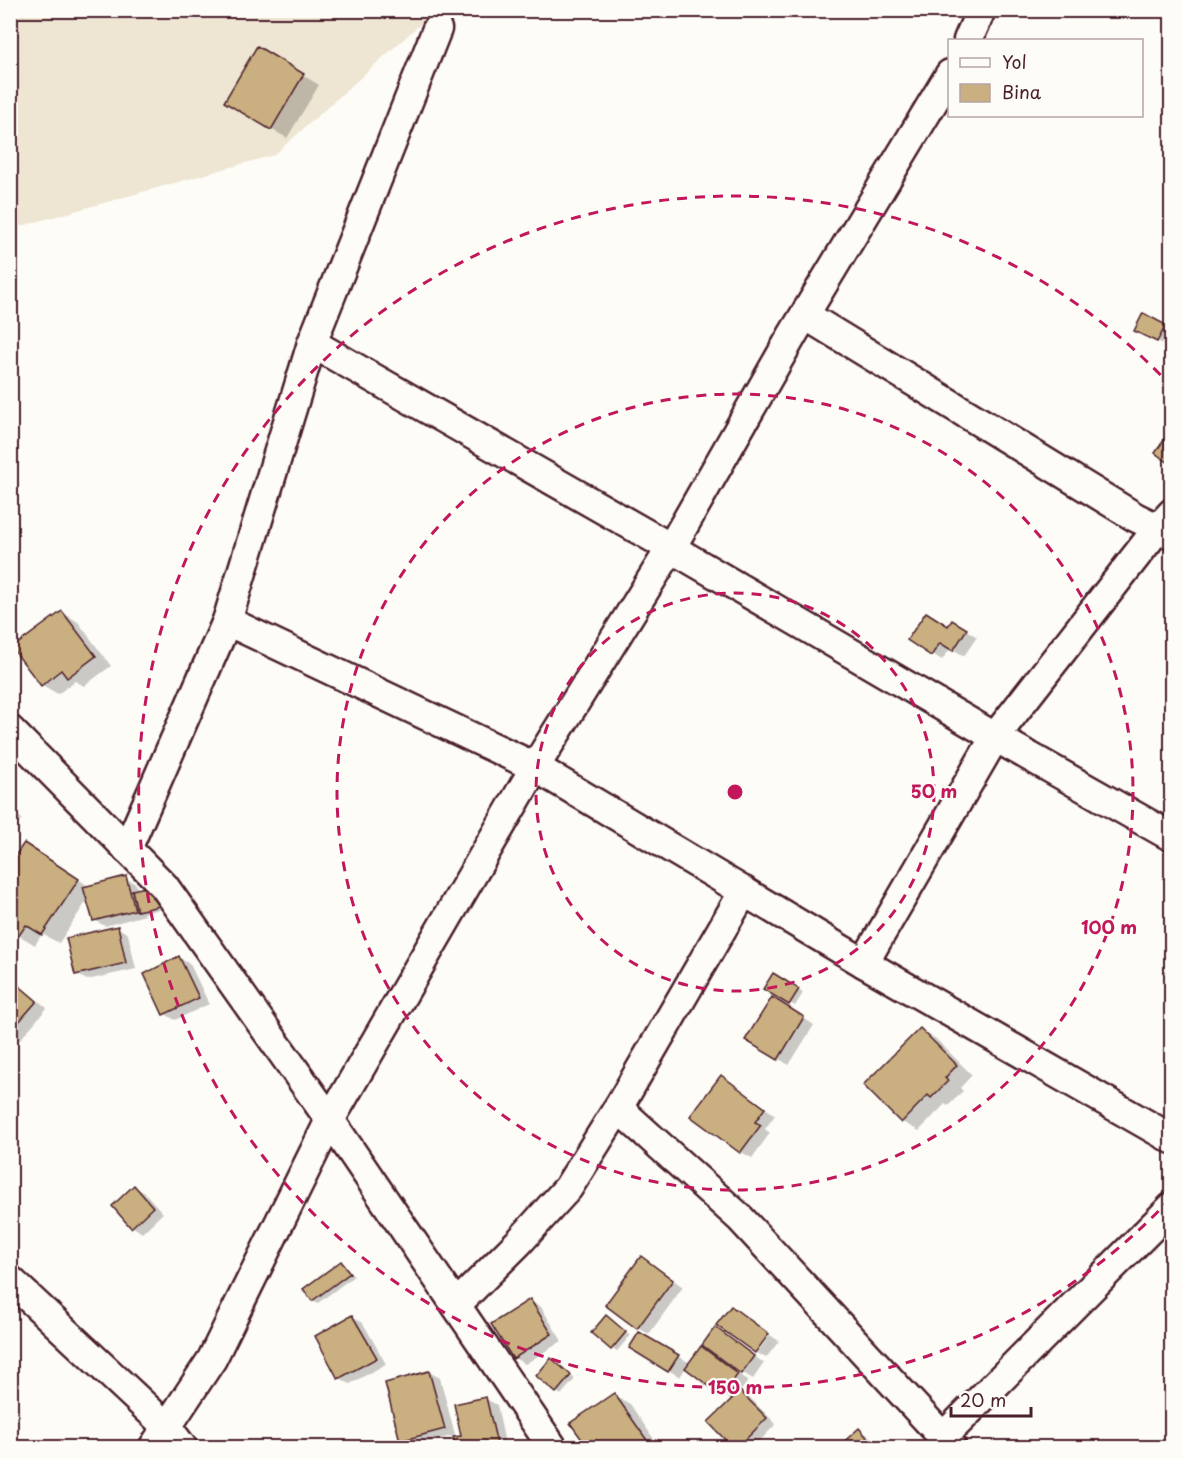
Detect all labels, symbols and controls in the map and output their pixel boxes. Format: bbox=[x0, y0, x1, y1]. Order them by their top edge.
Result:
legend bbox=[948, 39, 1143, 117]
text: Yol bbox=[1002, 48, 1027, 75]
text: Bina bbox=[1002, 78, 1042, 105]
text: 50 m bbox=[911, 777, 957, 804]
centre of rings bbox=[725, 782, 745, 802]
text: 100 m bbox=[1081, 913, 1137, 940]
text: 150 m bbox=[708, 1373, 762, 1400]
scale bar bbox=[951, 1380, 1030, 1418]
text: 20 m bbox=[960, 1386, 1006, 1413]

